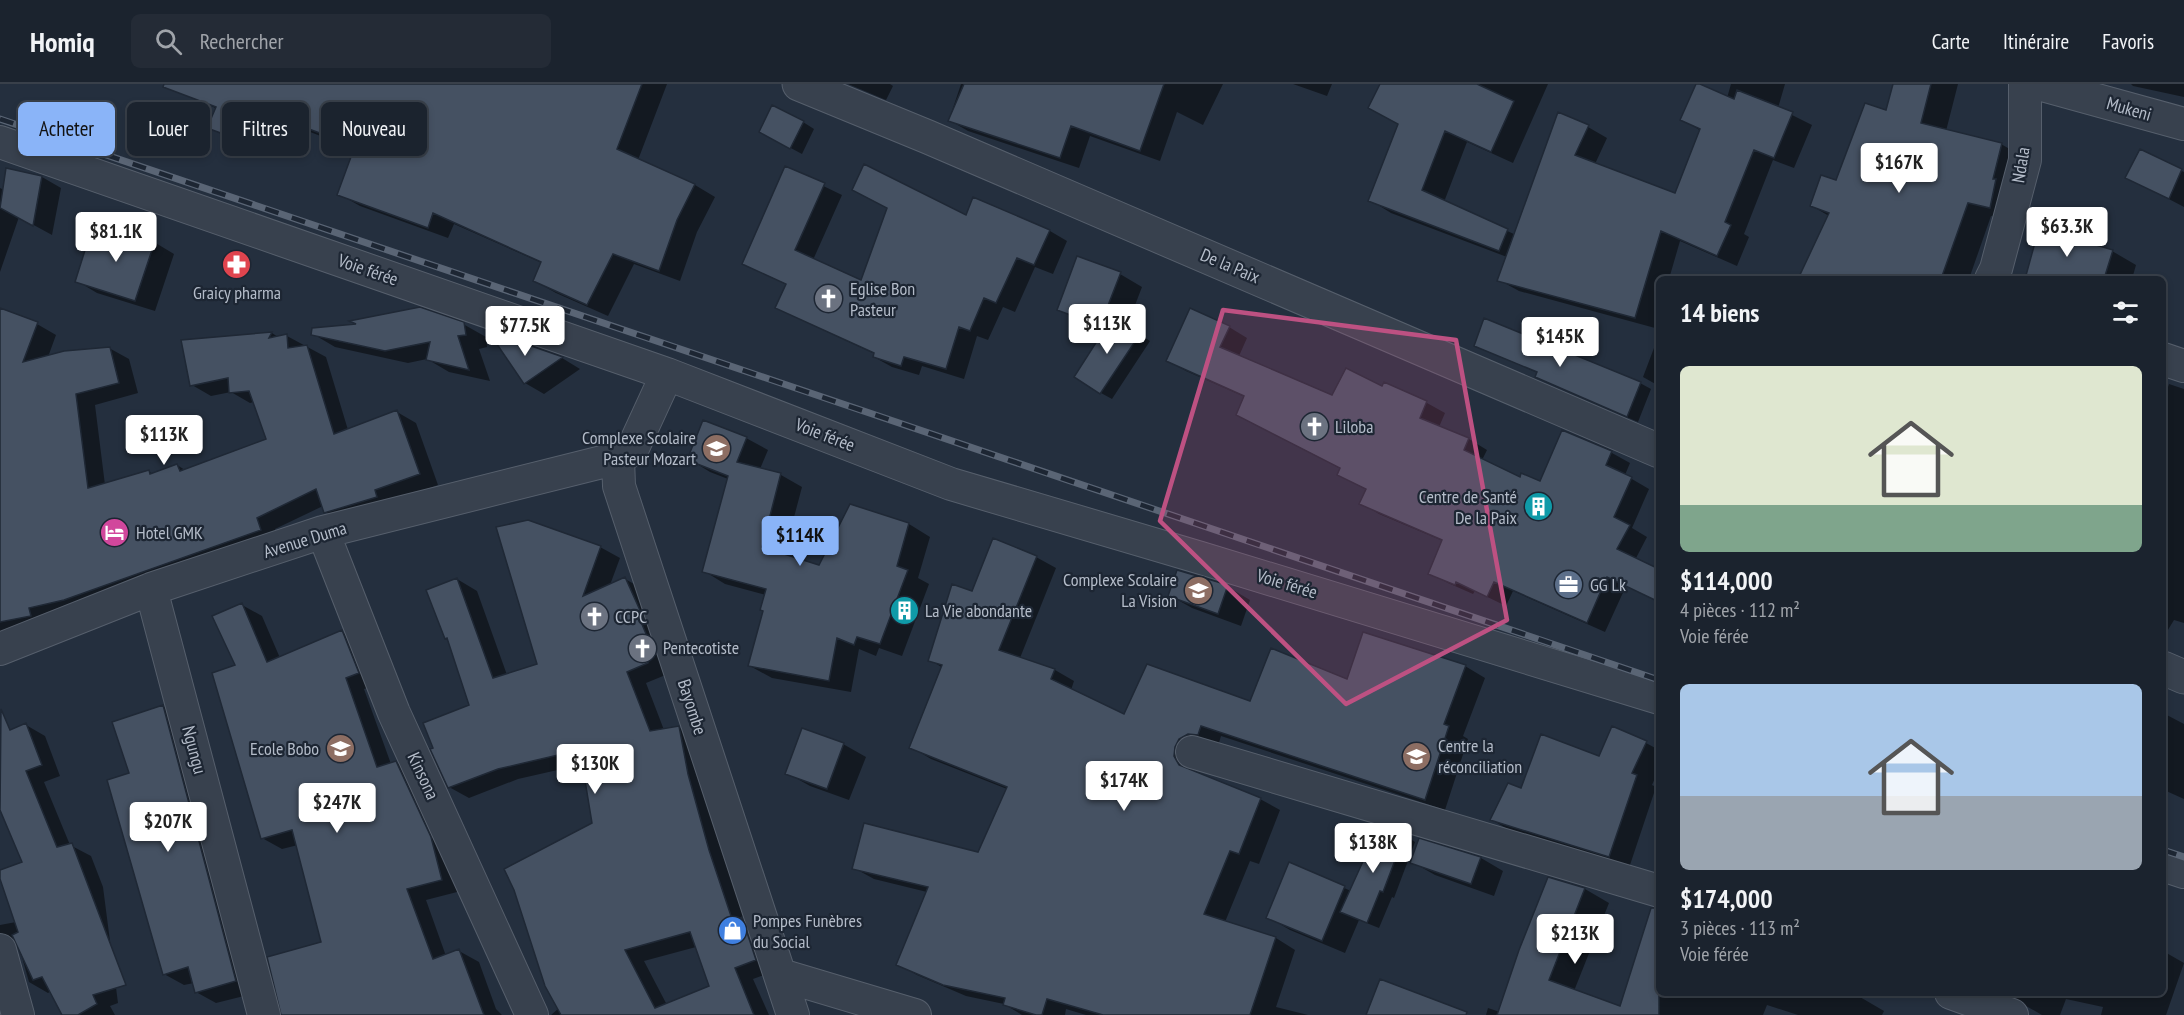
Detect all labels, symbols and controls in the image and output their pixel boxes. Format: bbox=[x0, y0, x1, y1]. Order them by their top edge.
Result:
search box bbox=[131, 14, 551, 68]
text: Homiq bbox=[30, 23, 95, 60]
icon: search bbox=[152, 25, 185, 58]
text: Rechercher bbox=[200, 27, 284, 55]
text: Carte bbox=[1932, 28, 1970, 55]
text: Itinéraire bbox=[2003, 28, 2069, 55]
text: Favoris bbox=[2102, 28, 2154, 55]
street label: Mukeni bbox=[2104, 91, 2154, 126]
chip: Acheter bbox=[18, 102, 115, 156]
chip: Louer bbox=[127, 102, 210, 156]
chip: Filtres bbox=[222, 102, 309, 156]
chip: Nouveau bbox=[321, 102, 427, 156]
pin: $167K bbox=[1857, 143, 1941, 194]
street label: Ndala bbox=[2006, 145, 2035, 185]
text: $167K bbox=[1875, 149, 1923, 175]
pin: $63.3K bbox=[2018, 207, 2116, 258]
pin: $81.1K bbox=[67, 212, 165, 263]
text: $63.3K bbox=[2041, 213, 2093, 239]
text: $81.1K bbox=[90, 218, 142, 244]
street label: De la Paix bbox=[1197, 243, 1264, 288]
pharmacy icon: Graicy pharma bbox=[221, 248, 253, 280]
street label: Voie férée bbox=[334, 248, 401, 290]
place label: Eglise Bon Pasteur bbox=[850, 277, 915, 321]
place label: Graicy pharma bbox=[193, 281, 281, 304]
church icon: Eglise Bon Pasteur bbox=[813, 283, 845, 315]
text: 14 biens bbox=[1680, 296, 1759, 329]
icon: filters bbox=[2109, 296, 2142, 329]
pin: $113K bbox=[1065, 304, 1149, 355]
pin: $77.5K bbox=[476, 306, 574, 357]
text: $113K bbox=[1083, 310, 1131, 336]
text: $77.5K bbox=[500, 312, 550, 338]
pin: $145K bbox=[1518, 317, 1602, 368]
text: $145K bbox=[1536, 323, 1584, 349]
icon: home bbox=[1857, 405, 1965, 513]
church icon: Liloba bbox=[1298, 411, 1330, 443]
street label: Voie férée bbox=[791, 412, 858, 456]
pin: $113K bbox=[122, 415, 206, 466]
place label: Liloba bbox=[1335, 415, 1373, 438]
text: $113K bbox=[140, 421, 188, 447]
place label: Complexe Scolaire Pasteur Mozart bbox=[582, 426, 696, 470]
school or university icon: Complexe Scolaire Pasteur Mozart bbox=[701, 432, 733, 464]
place label: Centre de Santé De la Paix bbox=[1419, 485, 1518, 529]
building icon: Centre de Santé De la Paix bbox=[1522, 491, 1554, 523]
street label: Avenue Duma bbox=[261, 516, 349, 563]
pin: $114K bbox=[758, 516, 842, 567]
hotel icon: Hotel GMK bbox=[99, 517, 131, 549]
place label: Hotel GMK bbox=[136, 521, 203, 544]
text: $114K bbox=[776, 522, 824, 548]
street label: Voie férée bbox=[1253, 563, 1320, 604]
text: $114,000 bbox=[1680, 564, 1773, 597]
place label: Complexe Scolaire La Vision bbox=[1063, 568, 1177, 612]
office icon: GG Lk bbox=[1553, 569, 1585, 601]
place label: GG Lk bbox=[1590, 573, 1626, 596]
school or university icon: Complexe Scolaire La Vision bbox=[1182, 574, 1214, 606]
building icon: La Vie abondante bbox=[888, 595, 920, 627]
text: 4 pièces · 112 m² bbox=[1680, 597, 1800, 623]
place label: La Vie abondante bbox=[925, 599, 1032, 622]
church icon: CCPC bbox=[578, 601, 610, 633]
place label: CCPC bbox=[615, 605, 647, 628]
text: Voie férée bbox=[1680, 623, 1749, 649]
church icon: Pentecotiste bbox=[626, 632, 658, 664]
place label: Pentecotiste bbox=[663, 636, 739, 659]
street label: Bayombe bbox=[673, 676, 712, 738]
street label: Ngungu bbox=[177, 723, 212, 776]
icon: home bbox=[1857, 723, 1965, 831]
school or university icon: Ecole Bobo bbox=[324, 733, 356, 765]
place label: Centre la réconciliation bbox=[1438, 734, 1522, 778]
place label: Ecole Bobo bbox=[250, 737, 319, 760]
school or university icon: Centre la réconciliation bbox=[1401, 740, 1433, 772]
pin: $130K bbox=[553, 744, 637, 795]
street label: Kinsona bbox=[403, 748, 444, 803]
text: $130K bbox=[571, 750, 619, 776]
pin: $174K bbox=[1082, 761, 1166, 812]
text: $174K bbox=[1100, 767, 1148, 793]
pin: $247K bbox=[295, 783, 379, 834]
text: $247K bbox=[313, 789, 361, 815]
pin: $207K bbox=[126, 802, 210, 853]
text: $207K bbox=[144, 808, 192, 834]
pin: $138K bbox=[1331, 823, 1415, 874]
text: $138K bbox=[1349, 829, 1397, 855]
text: $174,000 bbox=[1680, 882, 1773, 915]
place label: Pompes Funèbres du Social bbox=[753, 909, 862, 953]
pin: $213K bbox=[1533, 914, 1617, 965]
shop icon: Pompes Funèbres du Social bbox=[716, 915, 748, 947]
text: 3 pièces · 113 m² bbox=[1680, 915, 1800, 941]
text: $213K bbox=[1551, 920, 1599, 946]
text: Voie férée bbox=[1680, 941, 1749, 967]

